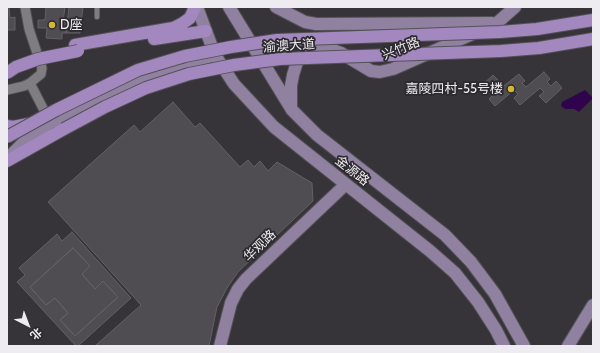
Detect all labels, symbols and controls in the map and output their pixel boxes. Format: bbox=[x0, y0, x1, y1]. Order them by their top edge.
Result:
place label: D座 bbox=[60, 17, 82, 33]
marker: D座 bbox=[47, 20, 57, 30]
street label: 兴竹路 bbox=[380, 34, 422, 64]
street label: 渝澳大道 bbox=[263, 36, 315, 56]
place label: 嘉陵四村-55号楼 bbox=[405, 81, 503, 97]
marker: 嘉陵四村-55号楼 bbox=[506, 84, 516, 94]
street label: 金源路 bbox=[332, 153, 372, 189]
street label: 华观路 bbox=[241, 227, 279, 265]
north arrow bbox=[8, 305, 48, 345]
text: 北 bbox=[27, 325, 45, 343]

